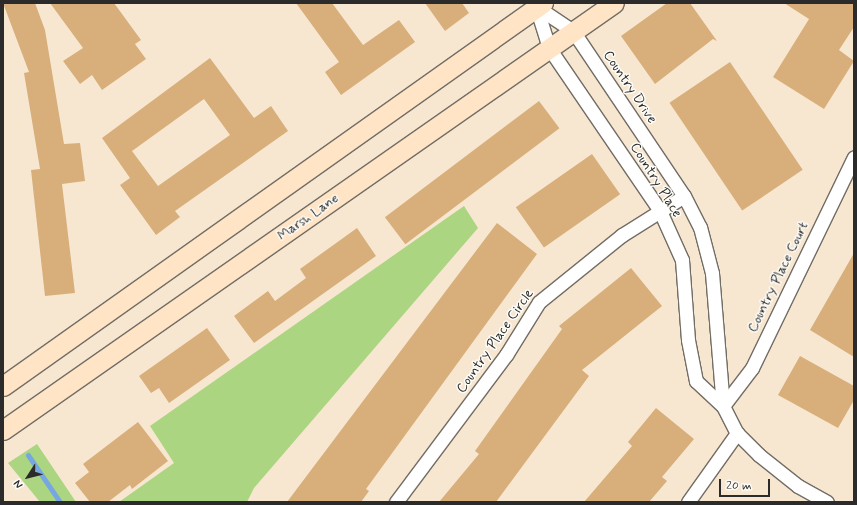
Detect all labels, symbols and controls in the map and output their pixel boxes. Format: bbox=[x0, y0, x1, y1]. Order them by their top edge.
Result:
street label: Country Drive bbox=[600, 48, 660, 126]
street label: Country Place bbox=[627, 140, 685, 220]
street label: Marsh Lane bbox=[274, 190, 342, 244]
street label: Country Place Court bbox=[744, 219, 812, 335]
street label: Country Place Circle bbox=[453, 286, 537, 396]
north arrow bbox=[8, 457, 48, 497]
scale bar bbox=[721, 471, 772, 497]
text: N bbox=[10, 477, 26, 491]
text: 20 m bbox=[726, 478, 752, 494]

